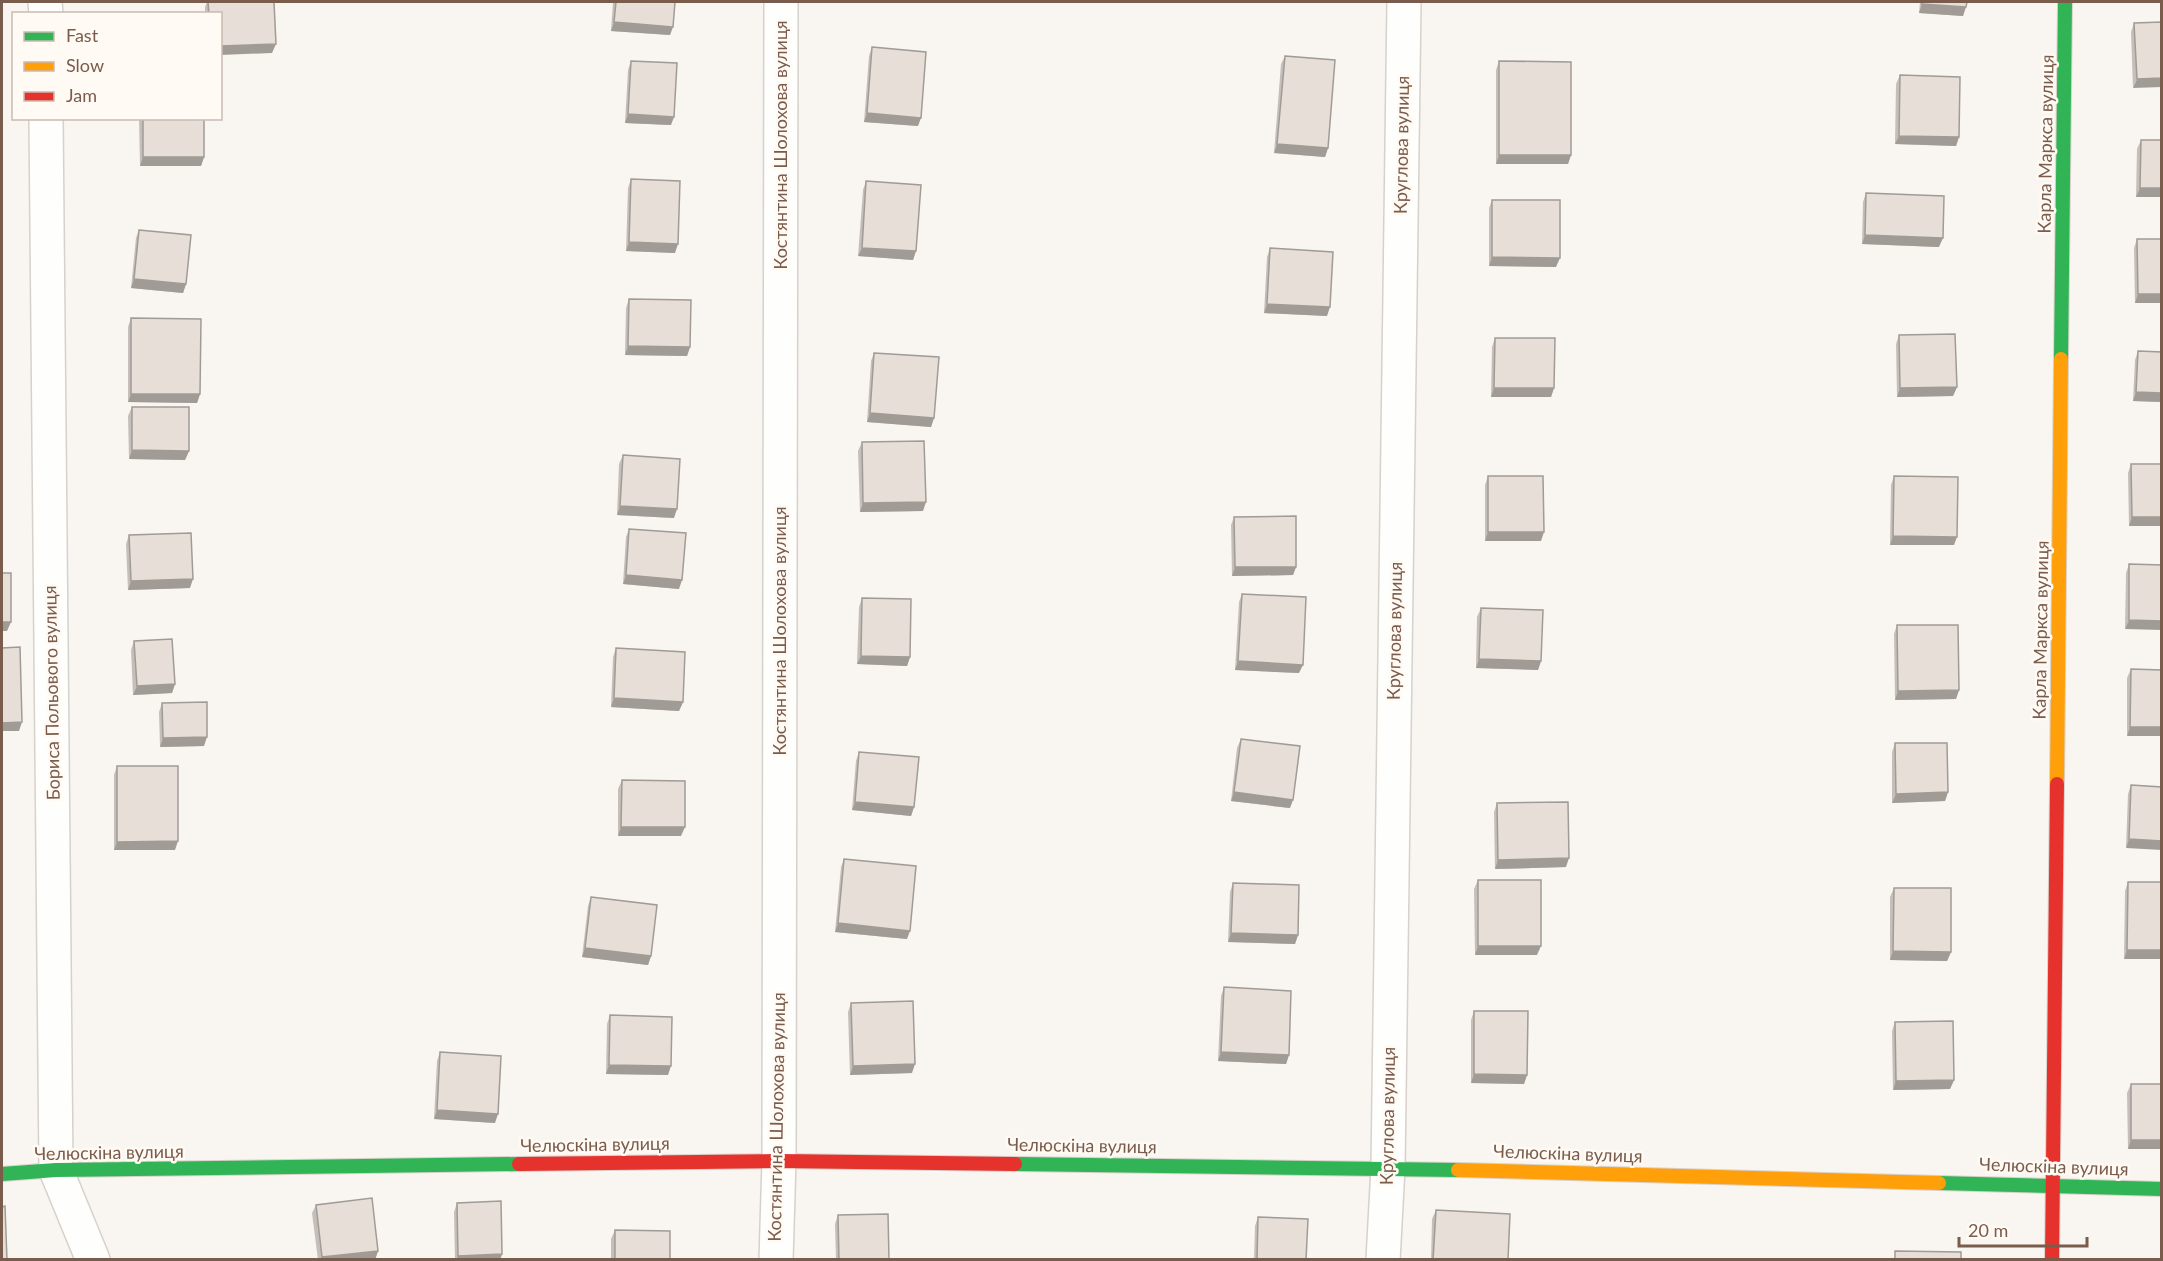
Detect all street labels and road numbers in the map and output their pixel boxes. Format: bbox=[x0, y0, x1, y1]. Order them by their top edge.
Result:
street label: Костянтина Шолохова вулиця bbox=[769, 20, 791, 270]
street label: Карла Маркса вулиця bbox=[2032, 54, 2058, 234]
street label: Круглова вулиця bbox=[1389, 76, 1413, 214]
street label: Костянтина Шолохова вулиця bbox=[768, 506, 790, 756]
street label: Карла Маркса вулиця bbox=[2027, 540, 2053, 720]
street label: Круглова вулиця bbox=[1382, 562, 1406, 700]
street label: Бориса Польового вулиця bbox=[38, 585, 64, 801]
street label: Костянтина Шолохова вулиця bbox=[763, 992, 789, 1242]
street label: Круглова вулиця bbox=[1375, 1047, 1399, 1185]
street label: Челюскіна вулиця bbox=[520, 1132, 670, 1156]
street label: Челюскіна вулиця bbox=[1007, 1133, 1157, 1157]
street label: Челюскіна вулиця bbox=[1493, 1139, 1643, 1167]
street label: Челюскіна вулиця bbox=[34, 1140, 184, 1164]
street label: Челюскіна вулиця bbox=[1979, 1152, 2129, 1180]

